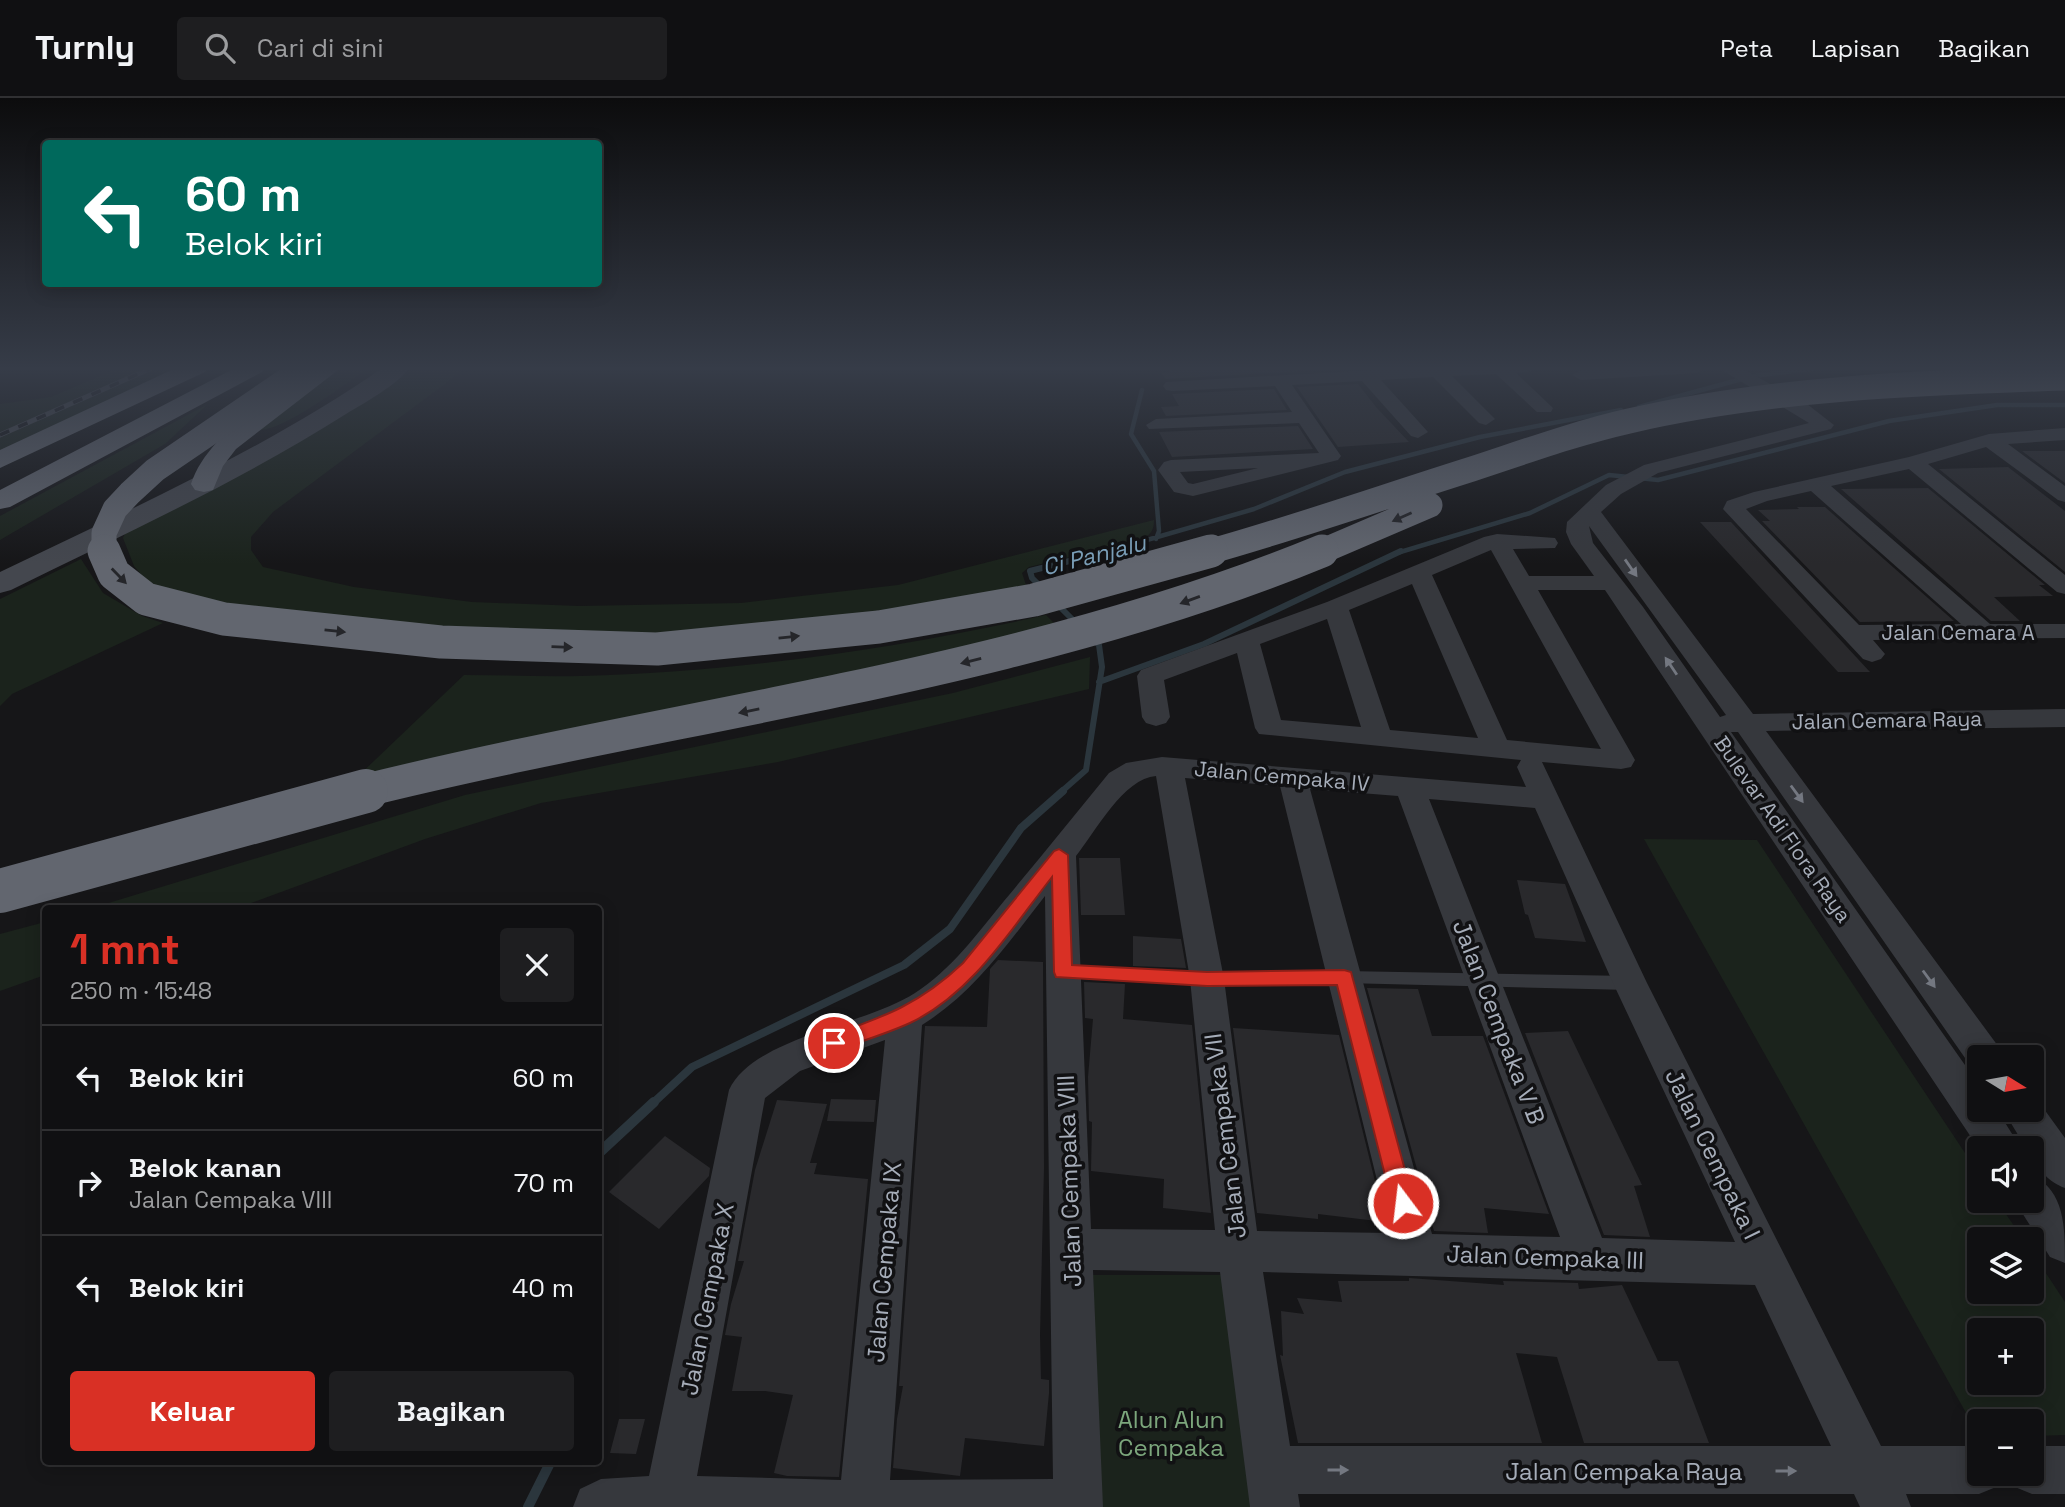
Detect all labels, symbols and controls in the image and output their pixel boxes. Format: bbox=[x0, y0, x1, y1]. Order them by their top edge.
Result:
search box bbox=[177, 17, 667, 80]
text: Turnly bbox=[35, 27, 135, 69]
icon: search bbox=[201, 29, 239, 67]
text: Cari di sini bbox=[257, 31, 384, 65]
text: Peta bbox=[1720, 33, 1773, 64]
text: Lapisan bbox=[1811, 33, 1900, 64]
text: Bagikan bbox=[1938, 33, 2030, 64]
text: 60 m bbox=[185, 163, 301, 225]
icon: left bbox=[70, 168, 161, 259]
text: Belok kiri bbox=[185, 224, 323, 264]
one-way arrow bbox=[1392, 511, 1412, 523]
water label: Ci Panjalu bbox=[1039, 527, 1150, 582]
one-way arrow bbox=[1624, 559, 1638, 577]
one-way arrow bbox=[111, 568, 128, 585]
one-way arrow bbox=[1180, 595, 1201, 606]
street label: Jalan Cemara A bbox=[1881, 619, 2035, 646]
one-way arrow bbox=[324, 625, 346, 636]
one-way arrow bbox=[778, 631, 800, 642]
one-way arrow bbox=[551, 641, 573, 652]
one-way arrow bbox=[960, 656, 982, 667]
one-way arrow bbox=[1664, 657, 1678, 675]
one-way arrow bbox=[738, 705, 760, 716]
street label: Jalan Cemara Raya bbox=[1791, 705, 1983, 735]
street label: Bulevar Adi Flora Raya bbox=[1708, 730, 1858, 928]
street label: Jalan Cempaka IV bbox=[1193, 755, 1371, 797]
one-way arrow bbox=[1790, 785, 1804, 803]
street label: Jalan Cempaka V B bbox=[1446, 915, 1552, 1129]
text: 1 mnt bbox=[70, 923, 180, 976]
button: close bbox=[500, 928, 574, 1002]
one-way arrow bbox=[1922, 970, 1936, 988]
text: 250 m · 15:48 bbox=[70, 976, 212, 1006]
pin bbox=[804, 1013, 864, 1073]
icon: arrive bbox=[815, 1024, 853, 1062]
street label: Jalan Cempaka VII bbox=[1197, 1032, 1253, 1240]
north arrow bbox=[1967, 1045, 2044, 1122]
map controls bbox=[1967, 1045, 2044, 1486]
icon: left bbox=[70, 1059, 108, 1097]
text: Belok kiri bbox=[129, 1061, 244, 1095]
text: 60 m bbox=[512, 1061, 574, 1095]
street label: Jalan Cempaka I bbox=[1658, 1064, 1768, 1244]
street label: Jalan Cempaka VIII bbox=[1050, 1074, 1088, 1288]
button: sound bbox=[1967, 1136, 2044, 1213]
text: Belok kanan bbox=[129, 1151, 282, 1185]
street label: Jalan Cempaka IX bbox=[860, 1160, 908, 1364]
icon: right bbox=[70, 1164, 108, 1202]
text: 70 m bbox=[514, 1166, 574, 1200]
position arrow bbox=[1366, 1166, 1440, 1240]
text: Jalan Cempaka VIII bbox=[129, 1185, 332, 1215]
street label: Jalan Cempaka X bbox=[673, 1200, 741, 1398]
button: layers bbox=[1967, 1227, 2044, 1304]
street label: Jalan Cempaka III bbox=[1446, 1238, 1644, 1276]
icon: left bbox=[70, 1269, 108, 1307]
text: Belok kiri bbox=[129, 1271, 244, 1305]
text: 40 m bbox=[512, 1271, 574, 1305]
button: + bbox=[1967, 1318, 2044, 1395]
button: Keluar bbox=[70, 1371, 315, 1451]
button: Bagikan bbox=[329, 1371, 574, 1451]
park label: Alun Alun Cempaka bbox=[1118, 1404, 1224, 1463]
button: − bbox=[1967, 1409, 2044, 1486]
street label: Jalan Cempaka Raya bbox=[1505, 1456, 1743, 1487]
one-way arrow bbox=[1327, 1464, 1349, 1476]
one-way arrow bbox=[1775, 1465, 1797, 1477]

